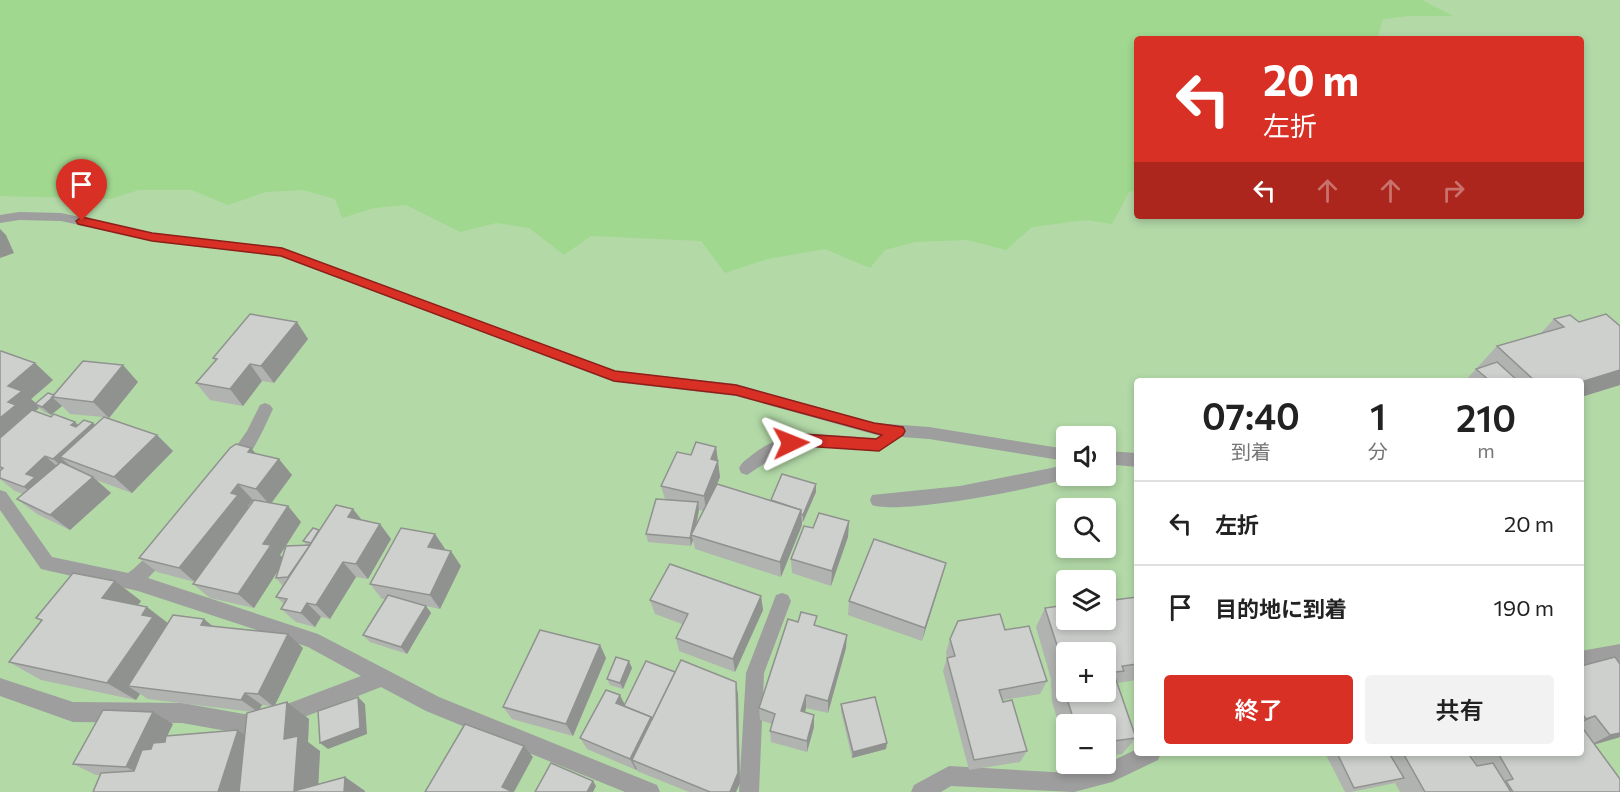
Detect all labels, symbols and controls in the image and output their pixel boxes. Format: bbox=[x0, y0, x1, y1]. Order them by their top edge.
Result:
text: 20 m bbox=[1263, 53, 1359, 105]
icon: left bbox=[1164, 60, 1242, 138]
text: 左折 bbox=[1263, 109, 1317, 142]
pin bbox=[56, 159, 107, 221]
icon: arrive bbox=[65, 168, 98, 201]
icon: left bbox=[1248, 174, 1281, 207]
icon: ahead bbox=[1311, 174, 1344, 207]
icon: ahead bbox=[1374, 174, 1407, 207]
icon: right bbox=[1437, 174, 1470, 207]
text: 07:40 bbox=[1202, 393, 1300, 437]
text: 1 bbox=[1370, 393, 1386, 437]
text: 210 bbox=[1456, 395, 1516, 439]
position arrow bbox=[759, 411, 823, 475]
map controls bbox=[1056, 426, 1116, 774]
button: sound bbox=[1056, 426, 1116, 486]
text: m bbox=[1477, 438, 1495, 462]
text: 到着 bbox=[1231, 439, 1271, 463]
text: 分 bbox=[1368, 439, 1388, 463]
button: search bbox=[1056, 498, 1116, 558]
icon: left bbox=[1164, 507, 1197, 540]
text: 20 m bbox=[1504, 510, 1554, 537]
text: 左折 bbox=[1215, 511, 1259, 538]
button: layers bbox=[1056, 570, 1116, 630]
icon: arrive bbox=[1164, 591, 1197, 624]
text: 190 m bbox=[1493, 594, 1554, 621]
text: 目的地に到着 bbox=[1215, 595, 1347, 622]
button: + bbox=[1056, 642, 1116, 702]
button: 終了 bbox=[1164, 675, 1353, 744]
button: 共有 bbox=[1365, 675, 1554, 744]
button: − bbox=[1056, 714, 1116, 774]

